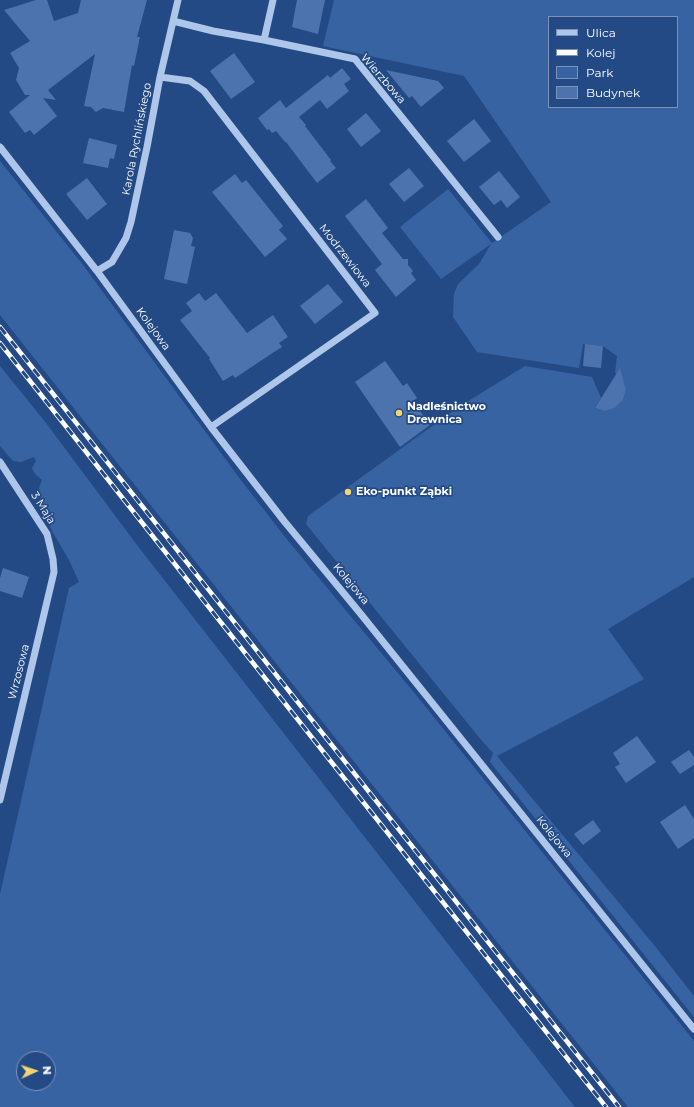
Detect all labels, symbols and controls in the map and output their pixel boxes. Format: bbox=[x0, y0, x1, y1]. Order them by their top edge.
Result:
legend bbox=[548, 16, 678, 108]
text: Ulica bbox=[586, 25, 616, 40]
text: Kolej bbox=[586, 45, 615, 60]
street label: Wierzbowa bbox=[358, 51, 408, 107]
text: Park bbox=[586, 65, 613, 80]
street label: Karola Rychlińskiego bbox=[120, 82, 154, 196]
text: Budynek bbox=[586, 85, 640, 100]
street label: Modrzewiowa bbox=[316, 222, 374, 290]
street label: Kolejowa bbox=[133, 305, 173, 353]
place label: Nadleśnictwo Drewnica bbox=[407, 400, 486, 426]
marker: Nadleśnictwo Drewnica bbox=[394, 408, 404, 418]
place label: Eko-punkt Ząbki bbox=[356, 485, 452, 499]
marker: Eko-punkt Ząbki bbox=[343, 487, 353, 497]
street label: 3 Maja bbox=[28, 489, 58, 527]
street label: Kolejowa bbox=[330, 561, 372, 607]
street label: Wrzosowa bbox=[6, 643, 32, 701]
street label: Kolejowa bbox=[533, 814, 575, 860]
north arrow bbox=[16, 1051, 56, 1091]
text: N bbox=[40, 1066, 54, 1075]

